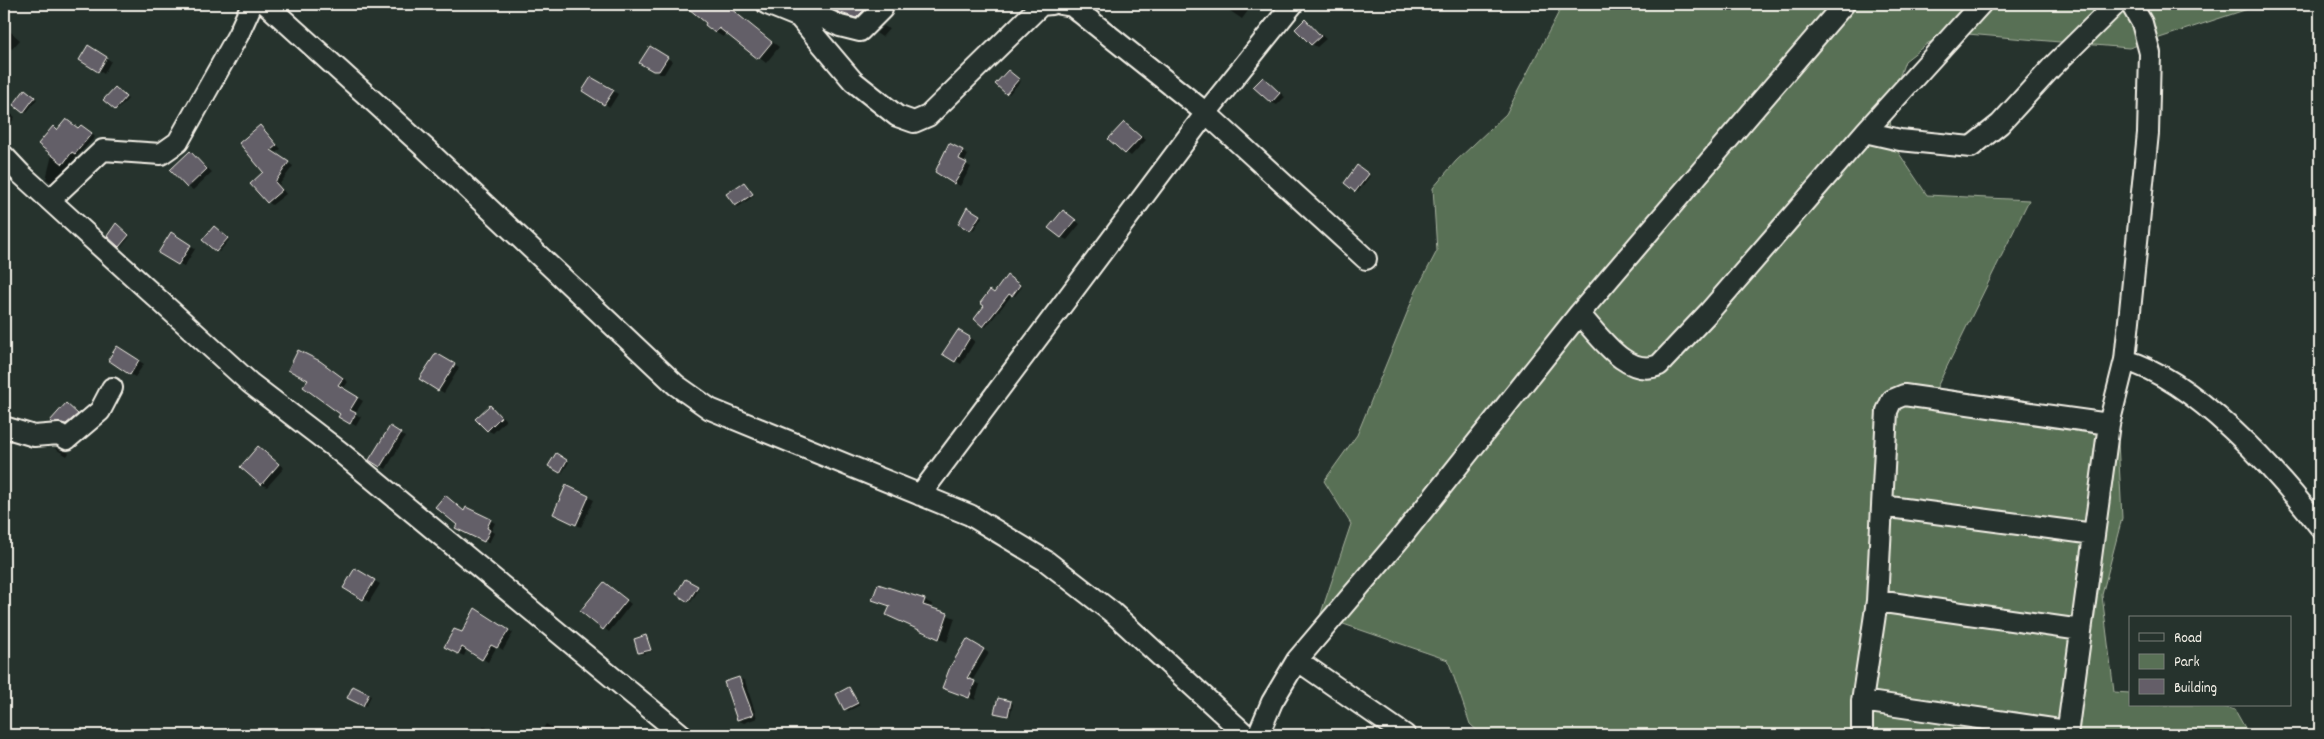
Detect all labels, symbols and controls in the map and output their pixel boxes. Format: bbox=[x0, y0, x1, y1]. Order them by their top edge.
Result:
legend bbox=[2129, 616, 2292, 706]
text: Road bbox=[2174, 628, 2202, 650]
text: Park bbox=[2174, 652, 2200, 674]
text: Building bbox=[2174, 678, 2217, 700]

